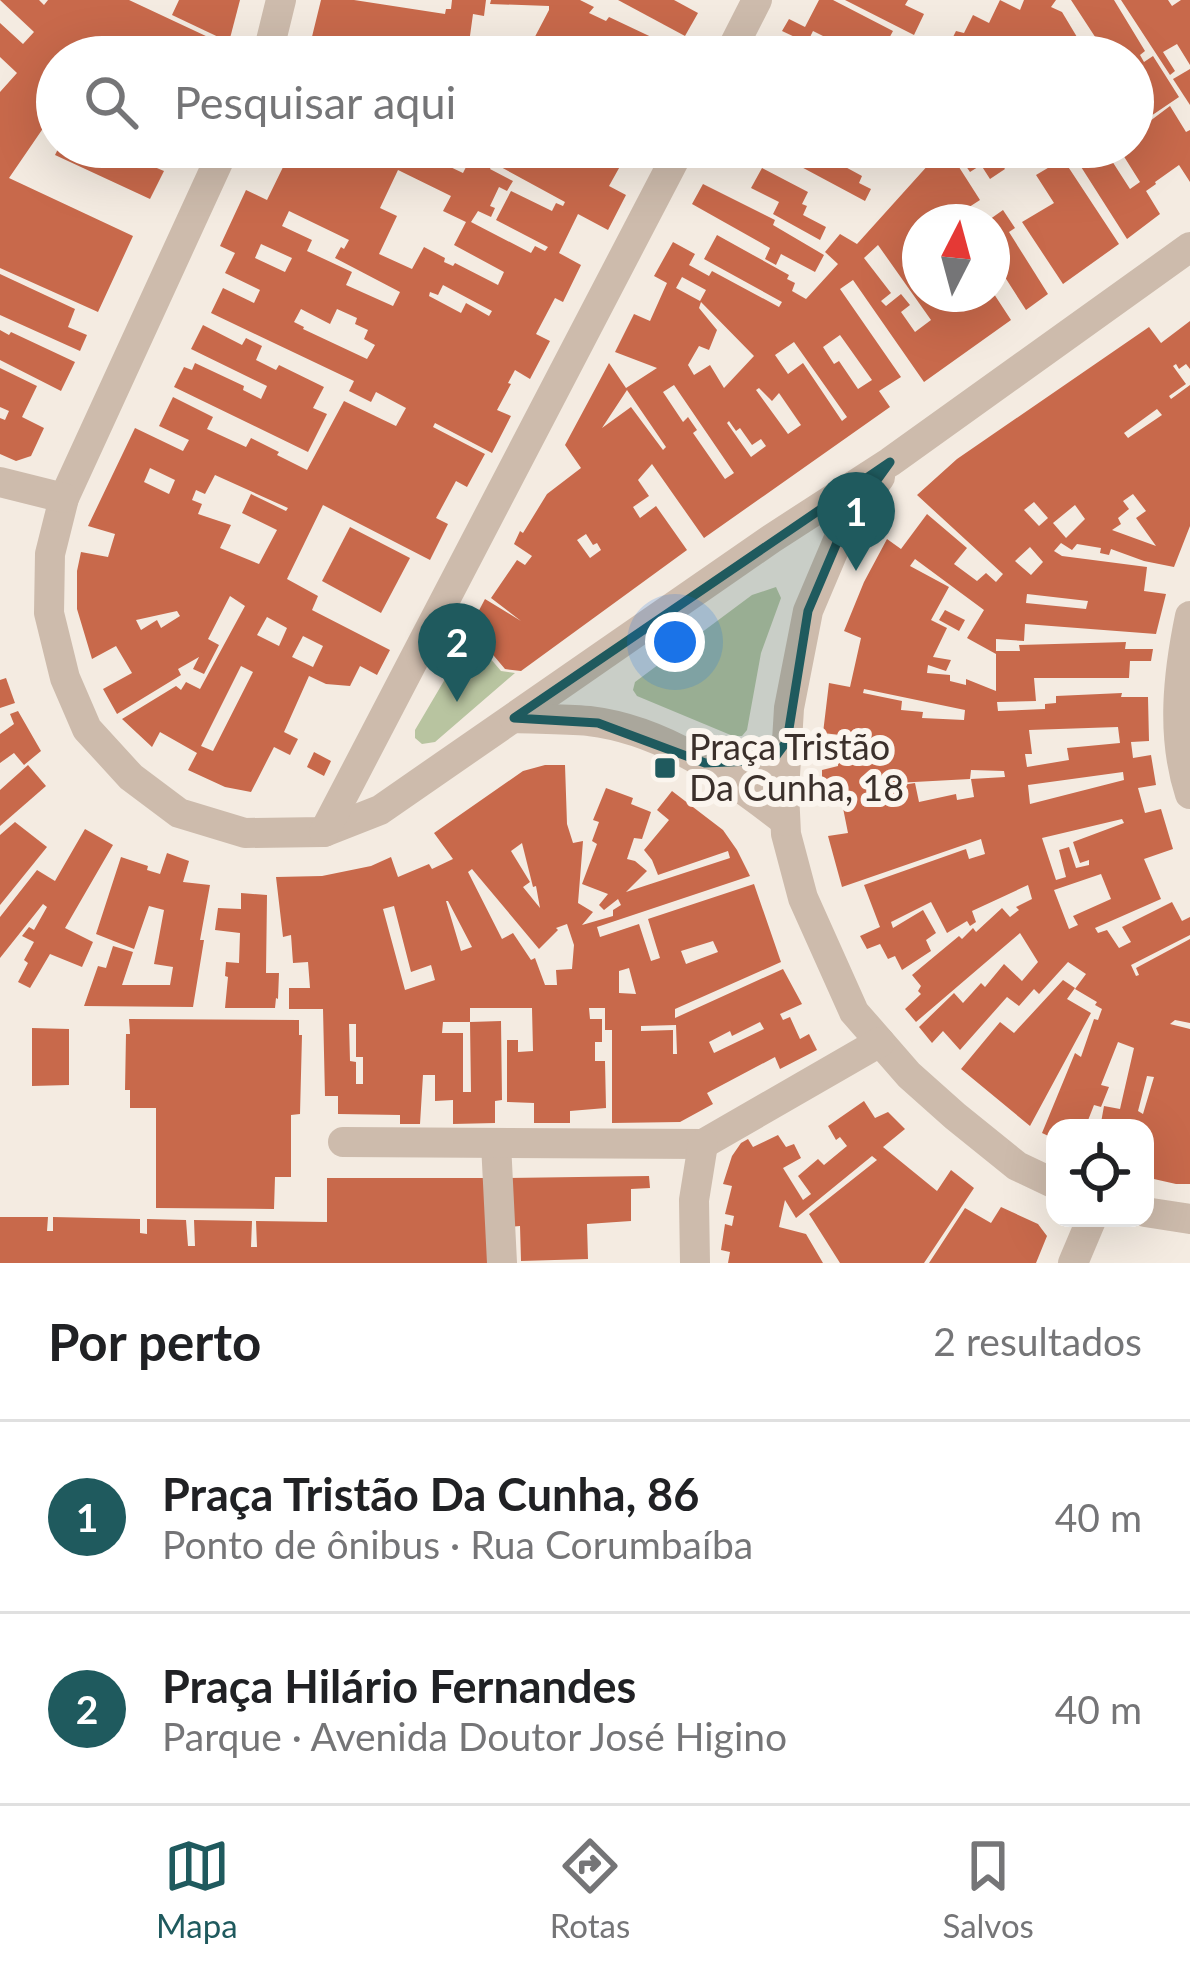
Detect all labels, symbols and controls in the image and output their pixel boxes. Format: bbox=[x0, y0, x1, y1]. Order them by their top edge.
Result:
search box bbox=[36, 36, 1154, 168]
icon: search bbox=[78, 69, 144, 135]
text: Pesquisar aqui bbox=[174, 75, 456, 129]
north arrow bbox=[902, 204, 1010, 312]
pin: 1 bbox=[817, 472, 895, 571]
pin: 2 bbox=[418, 603, 496, 702]
your location bbox=[645, 612, 705, 672]
place label: Praça Tristão Da Cunha, 18 bbox=[689, 724, 904, 809]
marker: Praça Tristão Da Cunha, 18 bbox=[652, 755, 678, 781]
map controls bbox=[1046, 1119, 1154, 1227]
button: locate bbox=[1046, 1119, 1154, 1227]
text: Por perto bbox=[48, 1311, 261, 1372]
text: 2 resultados bbox=[933, 1318, 1142, 1364]
text: Praça Tristão Da Cunha, 86 bbox=[162, 1467, 699, 1521]
text: 1 bbox=[76, 1494, 98, 1540]
text: 40 m bbox=[1055, 1494, 1142, 1540]
text: Ponto de ônibus · Rua Corumbaíba bbox=[162, 1521, 753, 1567]
text: Praça Hilário Fernandes bbox=[162, 1659, 636, 1713]
text: 2 bbox=[76, 1686, 98, 1732]
text: 40 m bbox=[1055, 1686, 1142, 1732]
text: Parque · Avenida Doutor José Higino bbox=[162, 1713, 787, 1759]
tab: Mapa bbox=[156, 1833, 238, 1945]
tab: Rotas bbox=[550, 1833, 630, 1945]
tab: Salvos bbox=[942, 1833, 1034, 1945]

